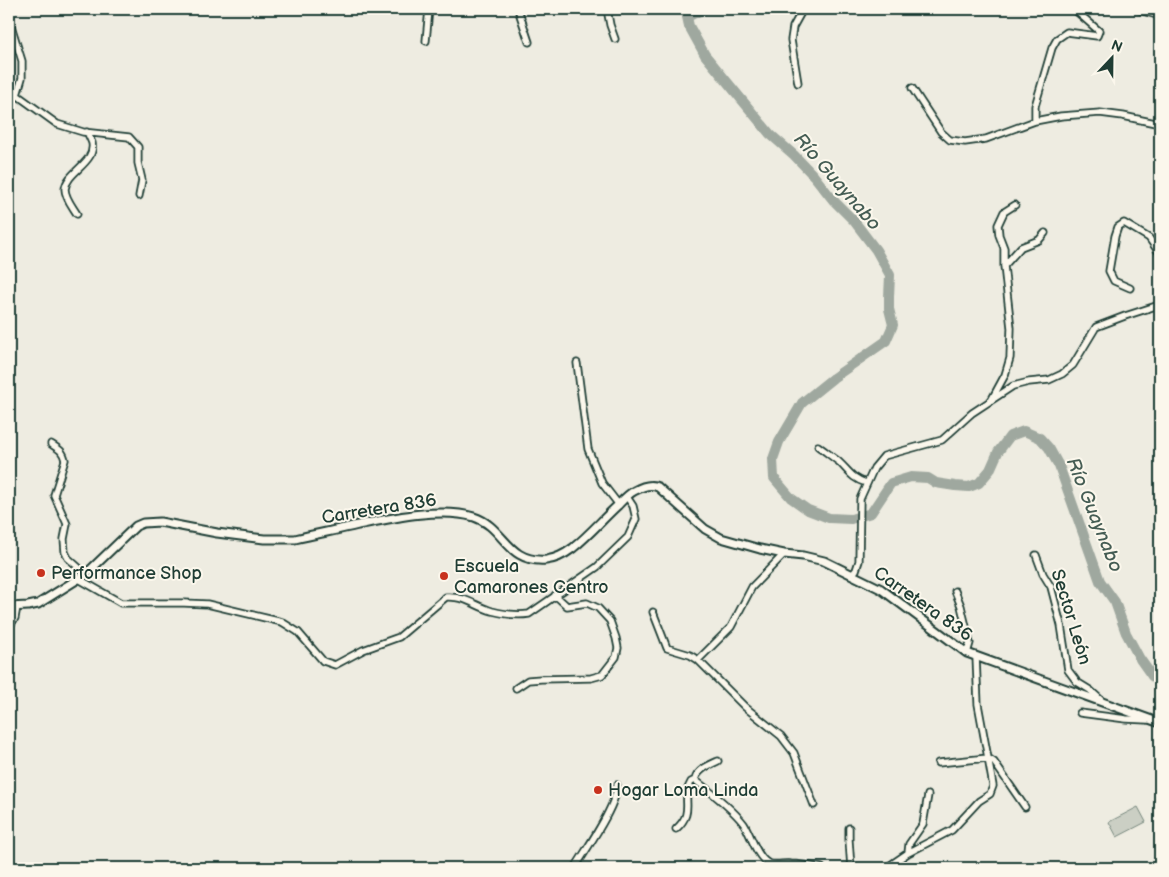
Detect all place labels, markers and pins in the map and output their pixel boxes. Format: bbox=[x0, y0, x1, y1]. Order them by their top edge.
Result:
place label: Escuela Camarones Centro bbox=[454, 556, 609, 598]
place label: Performance Shop bbox=[51, 563, 202, 584]
marker: Performance Shop bbox=[35, 567, 47, 579]
marker: Escuela Camarones Centro bbox=[438, 570, 450, 582]
place label: Hogar Loma Linda bbox=[608, 780, 759, 801]
marker: Hogar Loma Linda bbox=[592, 784, 604, 796]

